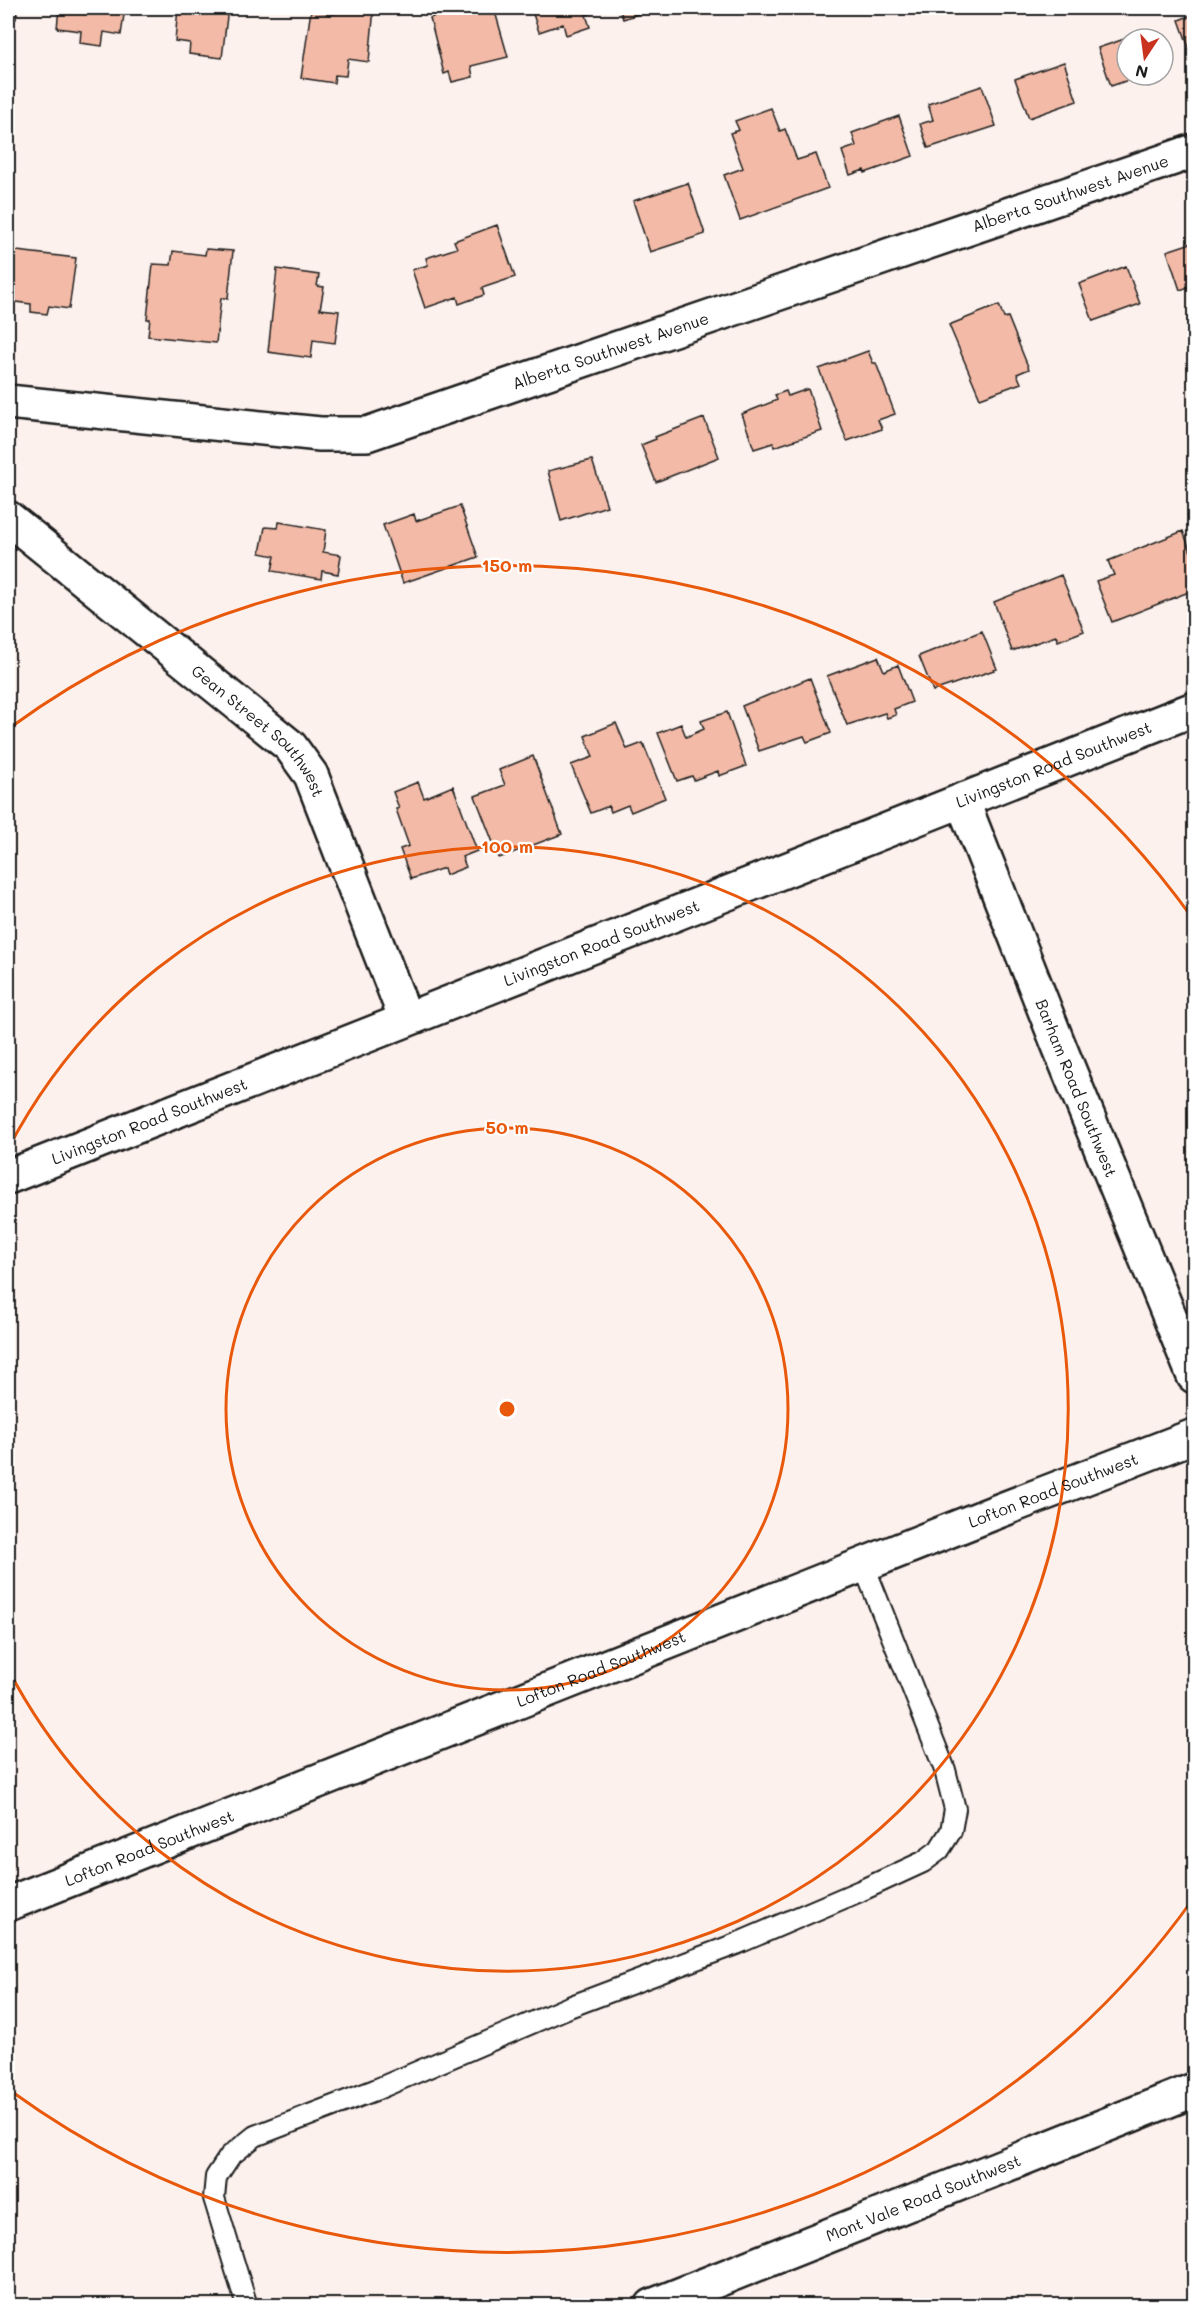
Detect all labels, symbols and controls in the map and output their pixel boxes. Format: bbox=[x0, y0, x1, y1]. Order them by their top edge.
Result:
north arrow bbox=[1115, 27, 1175, 87]
text: N bbox=[1133, 61, 1150, 84]
street label: Alberta Southwest Avenue bbox=[969, 149, 1171, 236]
street label: Alberta Southwest Avenue bbox=[509, 307, 711, 394]
text: 150 m bbox=[482, 553, 532, 577]
street label: Gean Street Southwest bbox=[187, 660, 329, 800]
street label: Livingston Road Southwest bbox=[952, 716, 1154, 812]
text: 100 m bbox=[481, 834, 533, 858]
street label: Livingston Road Southwest bbox=[500, 894, 702, 990]
street label: Barham Road Southwest bbox=[1031, 996, 1122, 1180]
street label: Livingston Road Southwest bbox=[48, 1073, 250, 1169]
text: 50 m bbox=[486, 1115, 528, 1139]
centre of rings bbox=[497, 1399, 517, 1419]
street label: Lofton Road Southwest bbox=[965, 1448, 1141, 1532]
street label: Lofton Road Southwest bbox=[513, 1625, 688, 1711]
street label: Lofton Road Southwest bbox=[61, 1804, 237, 1890]
street label: Mont Vale Road Southwest bbox=[822, 2149, 1024, 2246]

